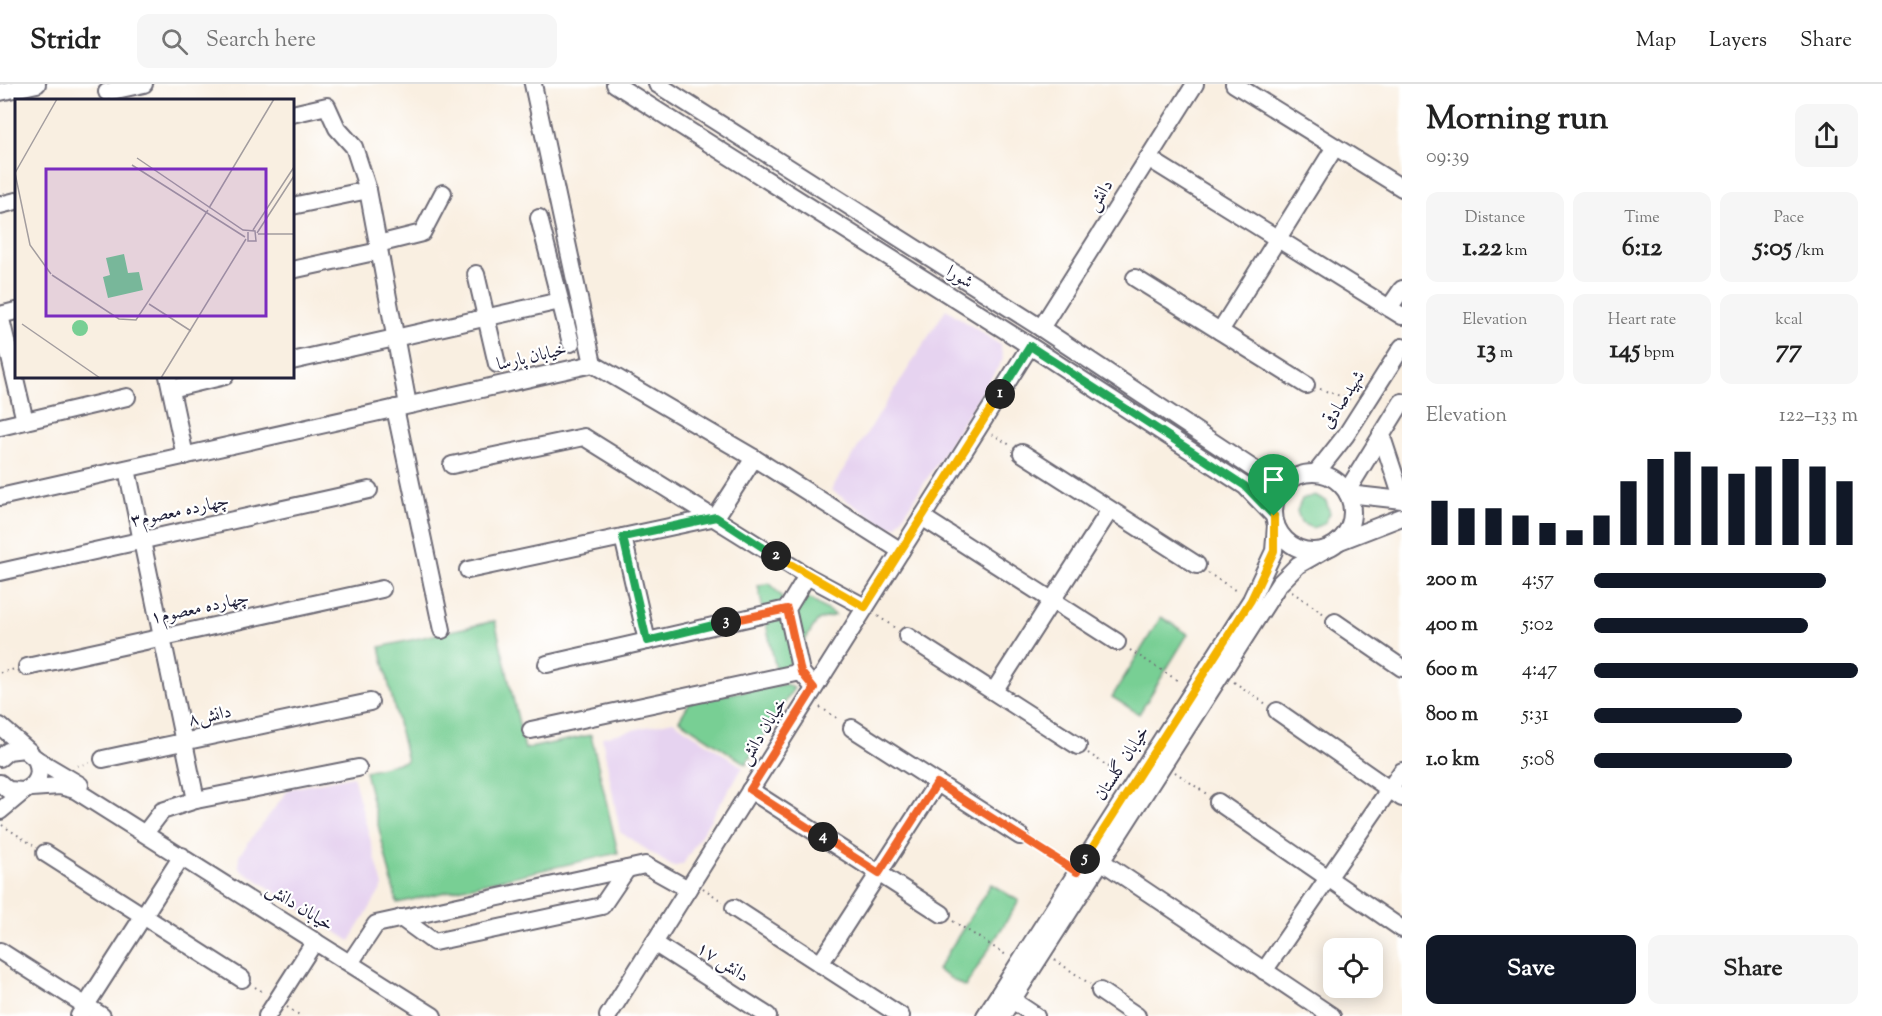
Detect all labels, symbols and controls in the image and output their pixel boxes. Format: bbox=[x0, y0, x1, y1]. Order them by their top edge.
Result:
search box bbox=[137, 14, 557, 68]
text: Stridr bbox=[30, 21, 101, 61]
icon: search bbox=[158, 25, 191, 58]
text: Search here bbox=[206, 25, 316, 57]
text: Map bbox=[1636, 26, 1676, 56]
text: Layers bbox=[1709, 26, 1767, 56]
text: Share bbox=[1800, 26, 1852, 56]
text: Morning run bbox=[1426, 96, 1608, 144]
inset map bbox=[15, 99, 294, 378]
button: share bbox=[1795, 104, 1858, 167]
text: 09:39 bbox=[1426, 143, 1469, 172]
street label: دانش bbox=[1081, 175, 1121, 217]
text: Distance bbox=[1465, 207, 1525, 230]
text: Time bbox=[1624, 207, 1660, 230]
text: Pace bbox=[1774, 207, 1804, 230]
text: 1.22 bbox=[1462, 230, 1502, 267]
text: 6:12 bbox=[1622, 230, 1662, 267]
text: 5:05 bbox=[1754, 230, 1792, 267]
text: km bbox=[1502, 240, 1528, 263]
text: /km bbox=[1792, 240, 1824, 263]
street label: شورا bbox=[940, 260, 978, 296]
text: Elevation bbox=[1463, 309, 1527, 332]
text: Heart rate bbox=[1608, 309, 1676, 332]
text: kcal bbox=[1775, 309, 1803, 332]
text: 13 bbox=[1477, 332, 1496, 369]
text: 145 bbox=[1610, 332, 1640, 369]
text: 77 bbox=[1776, 332, 1802, 369]
street label: خیابان پارسا bbox=[494, 337, 570, 379]
text: m bbox=[1496, 342, 1513, 365]
text: bpm bbox=[1640, 342, 1674, 365]
street label: شهیدصادقی bbox=[1315, 366, 1373, 434]
pin: 1 bbox=[985, 379, 1015, 409]
text: 1 bbox=[997, 382, 1003, 405]
text: Elevation bbox=[1426, 402, 1507, 431]
text: 122–133 m bbox=[1779, 402, 1858, 431]
pin bbox=[1248, 454, 1299, 516]
icon: arrive bbox=[1257, 463, 1290, 496]
street label: چهارده معصوم۳ bbox=[128, 489, 232, 536]
pin: 2 bbox=[761, 541, 791, 571]
text: 2 bbox=[772, 544, 780, 567]
text: 200 m bbox=[1426, 566, 1477, 595]
text: 4:57 bbox=[1522, 566, 1554, 595]
street label: چهارده معصوم۱ bbox=[148, 586, 252, 633]
pin: 3 bbox=[711, 607, 741, 637]
text: 3 bbox=[723, 610, 729, 633]
text: 400 m bbox=[1426, 611, 1478, 640]
text: 5:02 bbox=[1522, 611, 1554, 640]
text: 600 m bbox=[1426, 656, 1478, 685]
text: 4:47 bbox=[1522, 656, 1557, 685]
street label: خیابان دانش bbox=[733, 693, 795, 771]
street label: دانش۸ bbox=[186, 700, 234, 734]
text: 800 m bbox=[1426, 701, 1478, 730]
text: 5:31 bbox=[1522, 701, 1549, 730]
street label: خیابان گلستان bbox=[1089, 721, 1157, 807]
text: 1.0 km bbox=[1426, 746, 1480, 775]
text: 5:08 bbox=[1522, 746, 1554, 775]
pin: 4 bbox=[808, 822, 838, 852]
text: 4 bbox=[819, 825, 827, 848]
pin: 5 bbox=[1070, 844, 1100, 874]
text: 5 bbox=[1082, 847, 1088, 870]
street label: خیابان دانش bbox=[260, 877, 338, 939]
button: Save bbox=[1426, 935, 1636, 1004]
button: Share bbox=[1648, 935, 1858, 1004]
street label: دانش ۱۷ bbox=[691, 936, 753, 990]
map controls bbox=[1323, 938, 1383, 998]
button: locate bbox=[1323, 938, 1383, 998]

